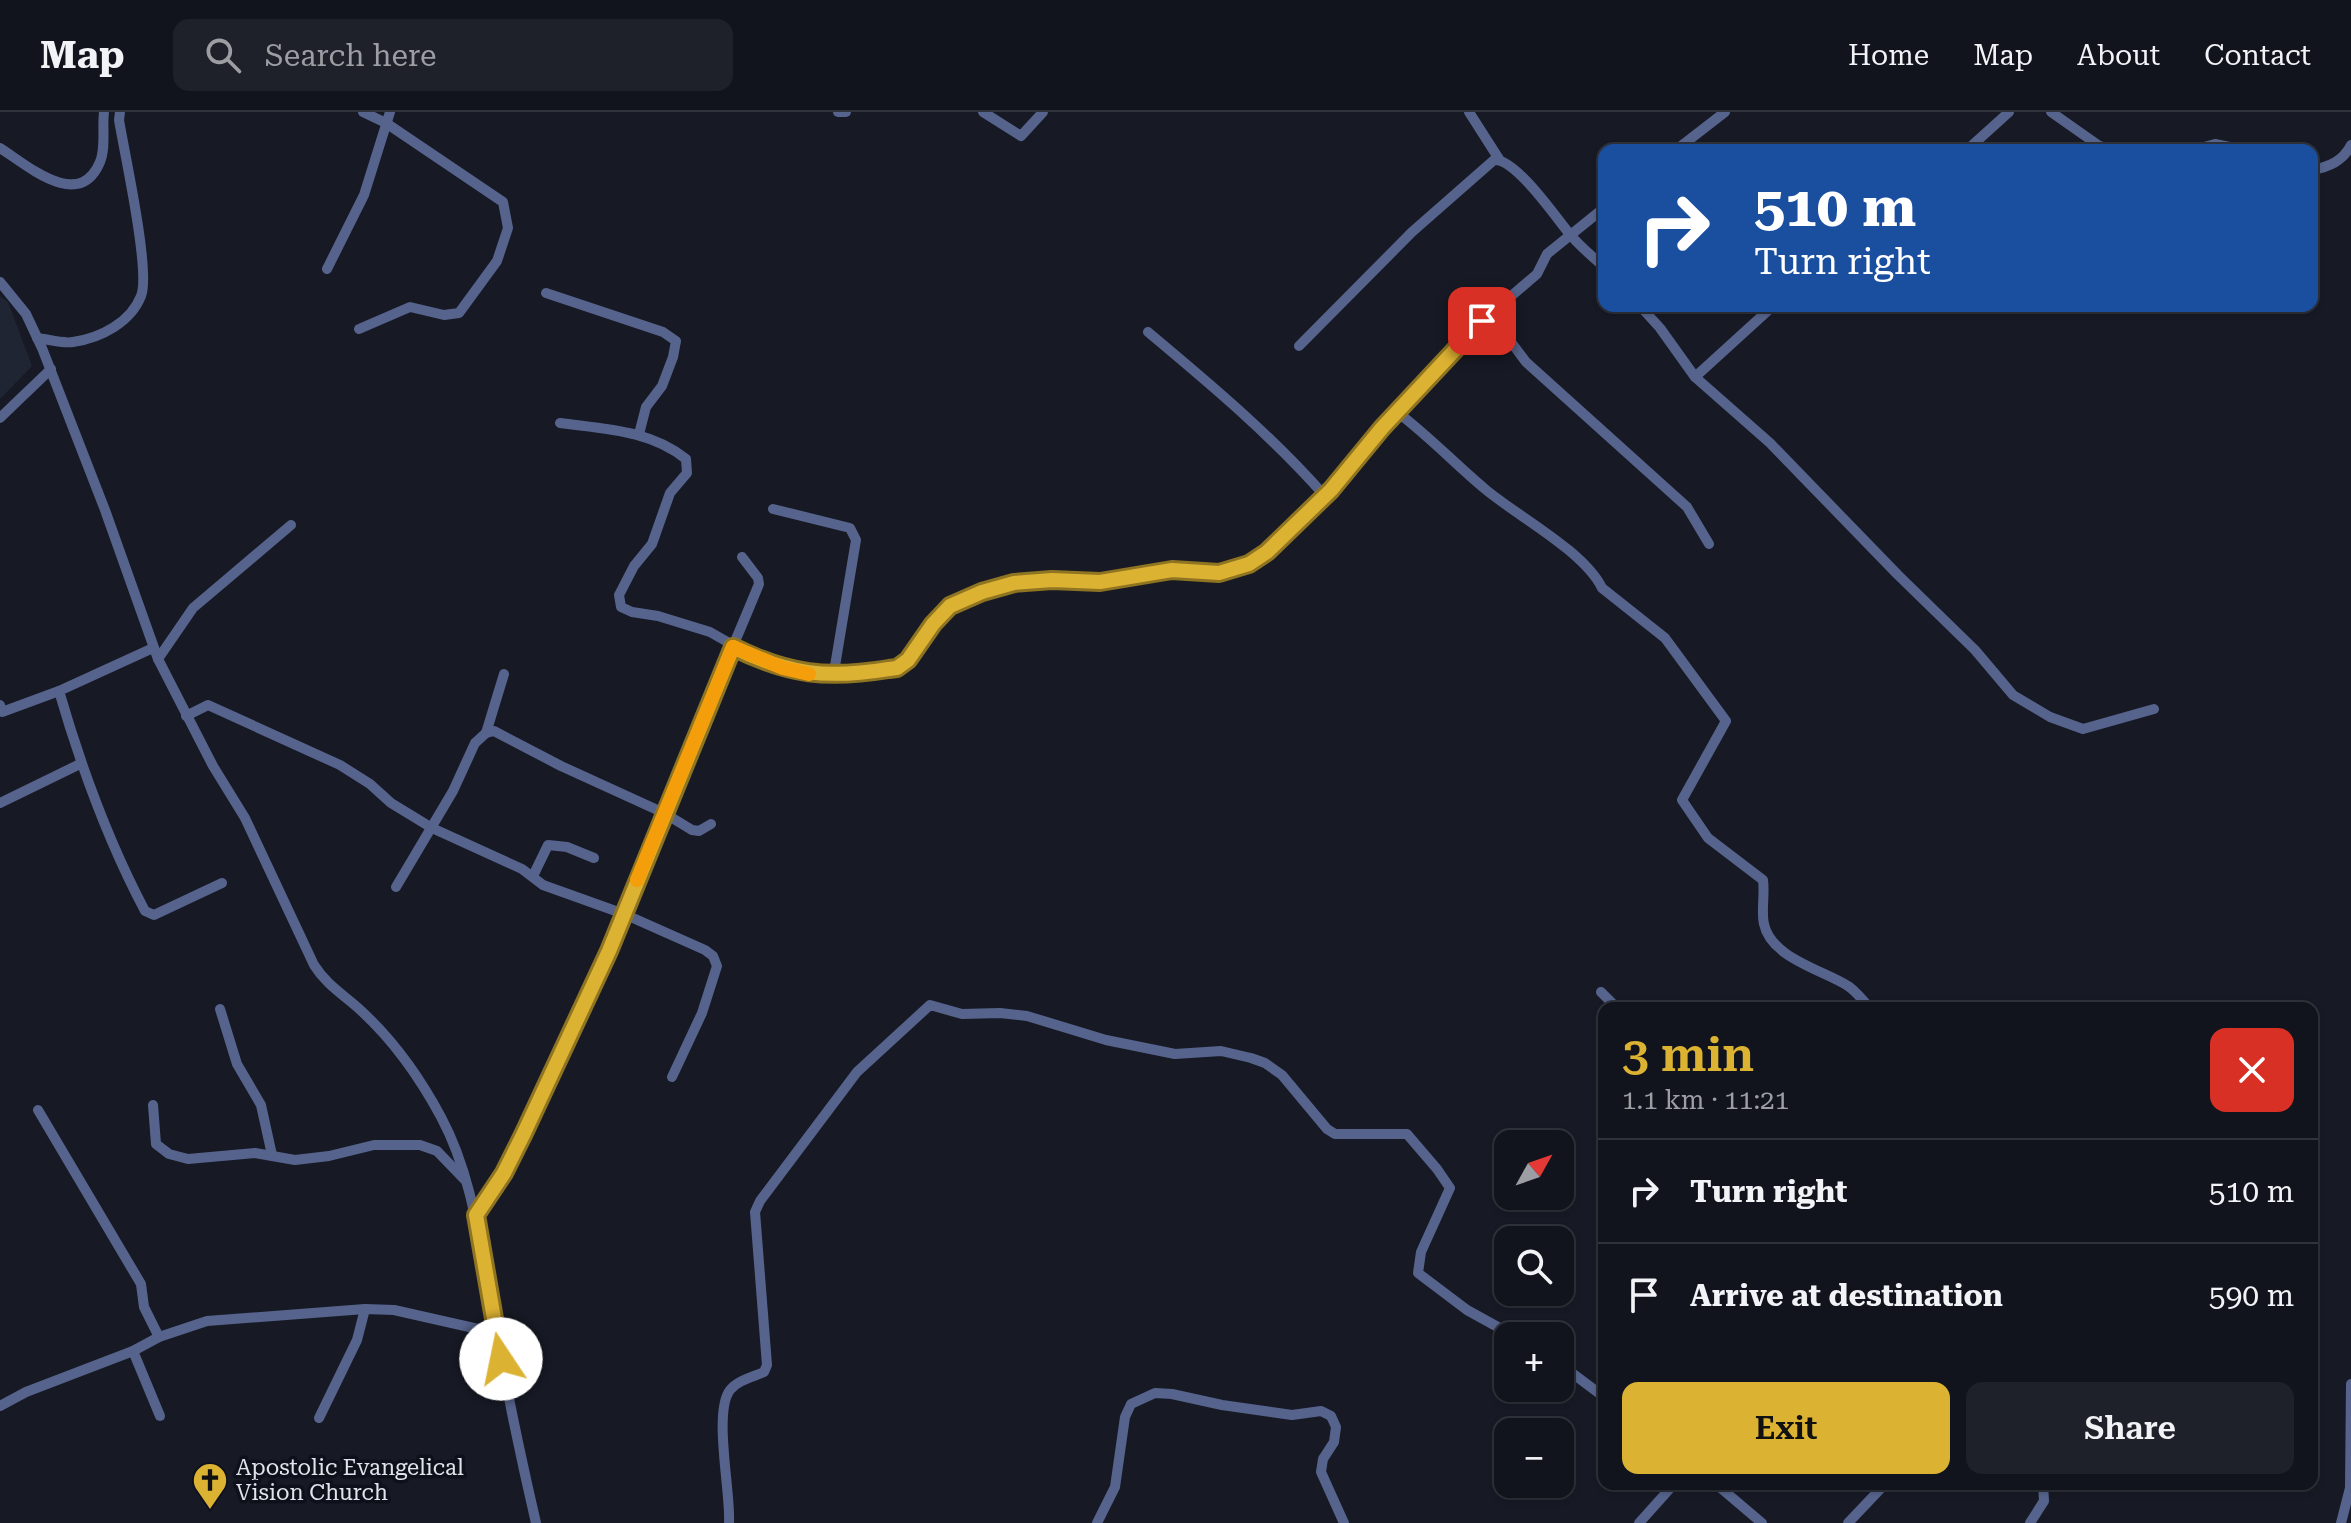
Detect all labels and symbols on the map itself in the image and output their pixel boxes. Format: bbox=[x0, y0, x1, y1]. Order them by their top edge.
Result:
pin bbox=[1448, 287, 1516, 355]
north arrow bbox=[1494, 1130, 1574, 1210]
position arrow bbox=[459, 1317, 543, 1401]
place label: Apostolic Evangelical Vision Church bbox=[236, 1455, 464, 1505]
church icon: Apostolic Evangelical Vision Church bbox=[191, 1461, 229, 1511]

